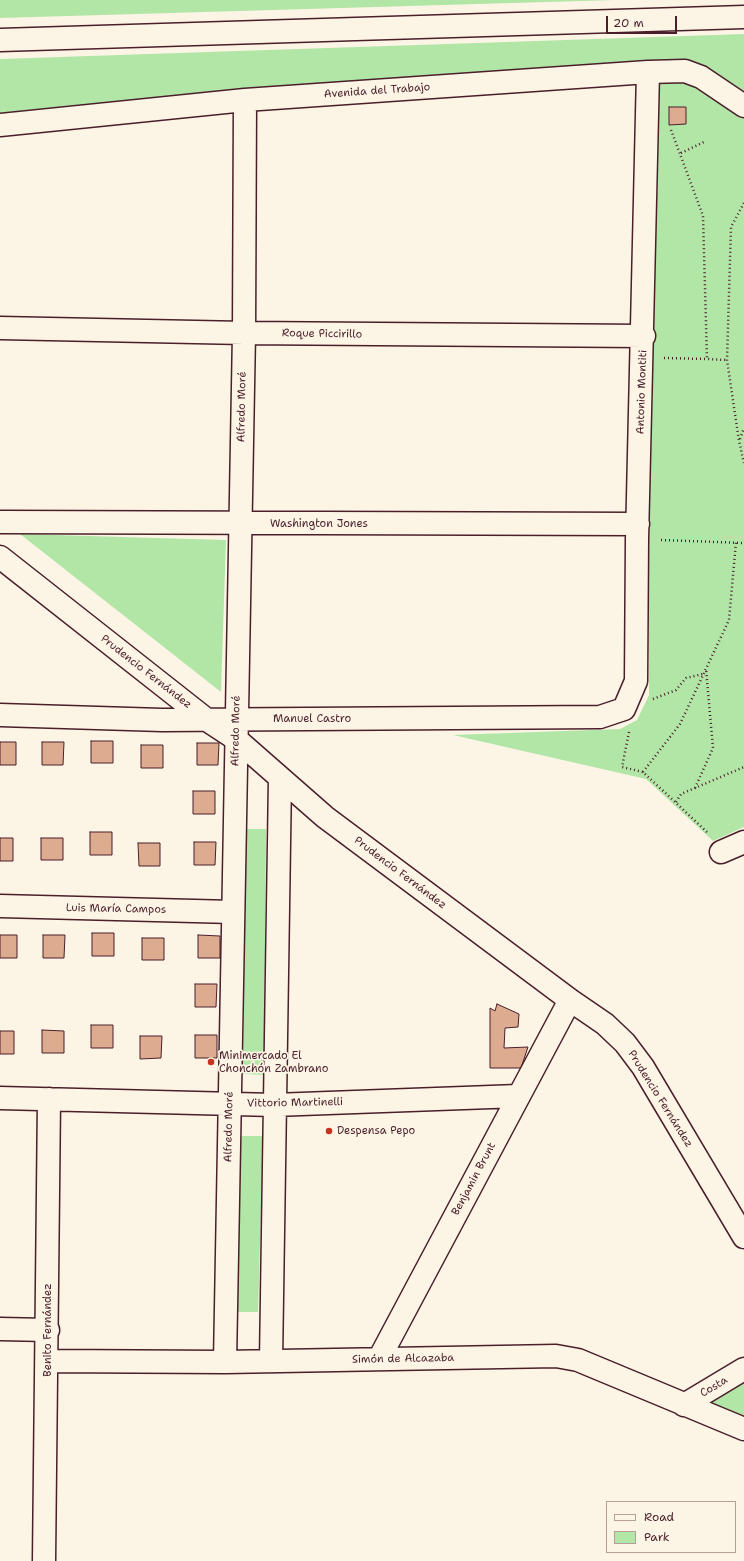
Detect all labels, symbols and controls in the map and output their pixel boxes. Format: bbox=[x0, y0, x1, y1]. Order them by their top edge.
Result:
scale bar bbox=[608, 8, 679, 34]
text: 20 m bbox=[613, 15, 644, 31]
street label: Avenida del Trabajo bbox=[323, 81, 431, 101]
street label: Roque Piccirillo bbox=[282, 327, 362, 341]
street label: Antonio Montiti bbox=[634, 349, 650, 435]
street label: Alfredo Moré bbox=[235, 371, 249, 443]
street label: Washington Jones bbox=[270, 517, 368, 531]
street label: Prudencio Fernández bbox=[98, 632, 194, 712]
street label: Alfredo Moré bbox=[229, 695, 243, 767]
street label: Manuel Castro bbox=[273, 712, 351, 726]
street label: Prudencio Fernández bbox=[351, 834, 449, 912]
street label: Luis María Campos bbox=[66, 902, 166, 916]
street label: Prudencio Fernández bbox=[625, 1048, 695, 1150]
place label: Minimercado El Chonchón Zambrano bbox=[219, 1049, 328, 1075]
marker: Minimercado El Chonchón Zambrano bbox=[206, 1057, 216, 1067]
street label: Alfredo Moré bbox=[222, 1091, 236, 1163]
street label: Vittorio Martinelli bbox=[247, 1096, 343, 1110]
place label: Despensa Pepo bbox=[337, 1124, 415, 1138]
marker: Despensa Pepo bbox=[324, 1126, 334, 1136]
street label: Benjamin Brunt bbox=[449, 1140, 499, 1218]
street label: Benito Fernández bbox=[41, 1283, 55, 1377]
street label: Simón de Alcazaba bbox=[352, 1352, 454, 1366]
street label: Costa bbox=[698, 1374, 730, 1400]
legend bbox=[606, 1501, 736, 1553]
text: Road bbox=[644, 1509, 674, 1525]
text: Park bbox=[644, 1529, 670, 1545]

